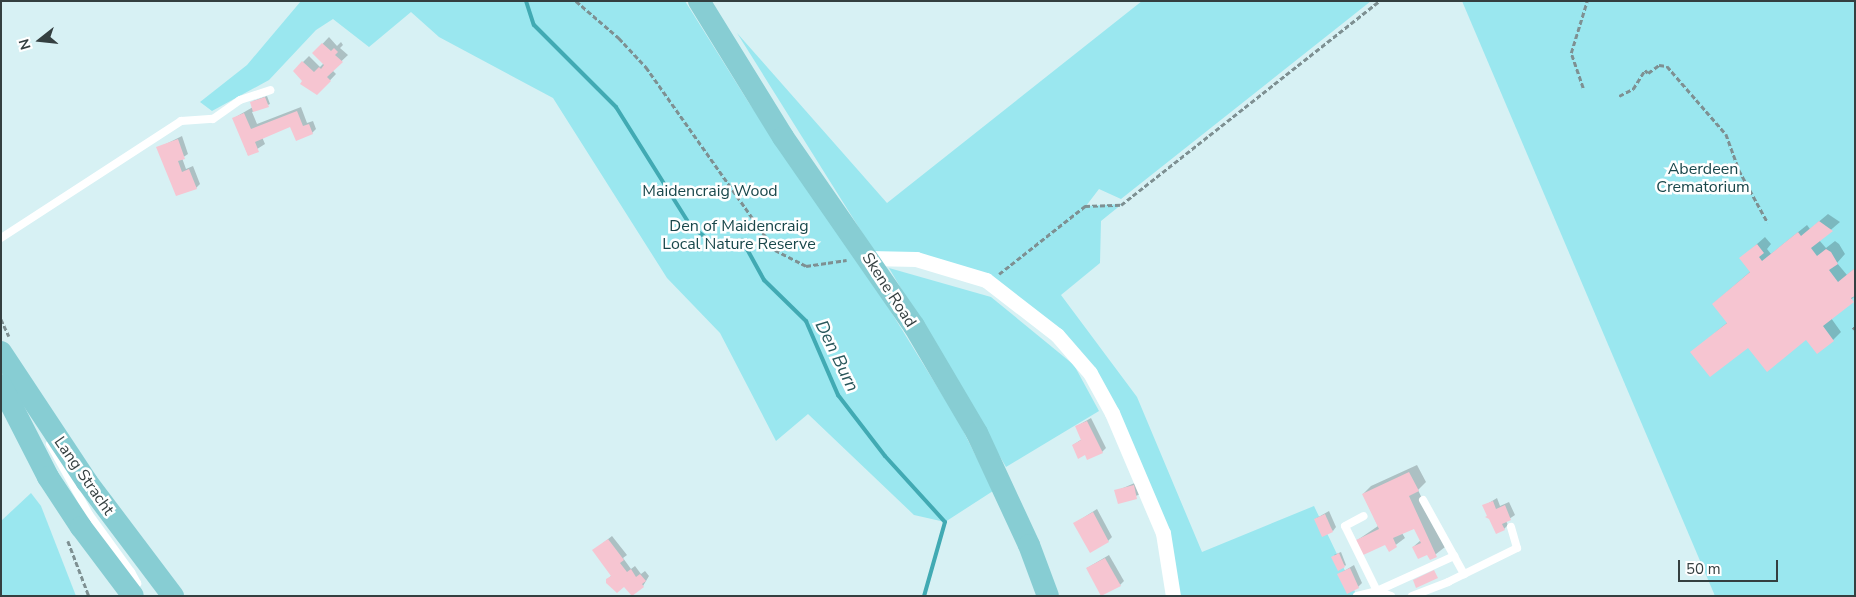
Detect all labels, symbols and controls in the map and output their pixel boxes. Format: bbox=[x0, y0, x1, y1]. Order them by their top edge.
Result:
north arrow bbox=[15, 15, 65, 65]
text: N bbox=[15, 37, 36, 52]
park label: Aberdeen Crematorium bbox=[1656, 159, 1750, 197]
park label: Maidencraig Wood bbox=[642, 181, 778, 201]
park label: Den of Maidencraig Local Nature Reserve bbox=[662, 216, 816, 254]
street label: Skene Road bbox=[858, 249, 920, 331]
water label: Den Burn bbox=[810, 317, 864, 395]
street label: Lang Stracht bbox=[50, 433, 118, 519]
scale bar bbox=[1681, 550, 1781, 582]
text: 50 m bbox=[1686, 559, 1721, 579]

